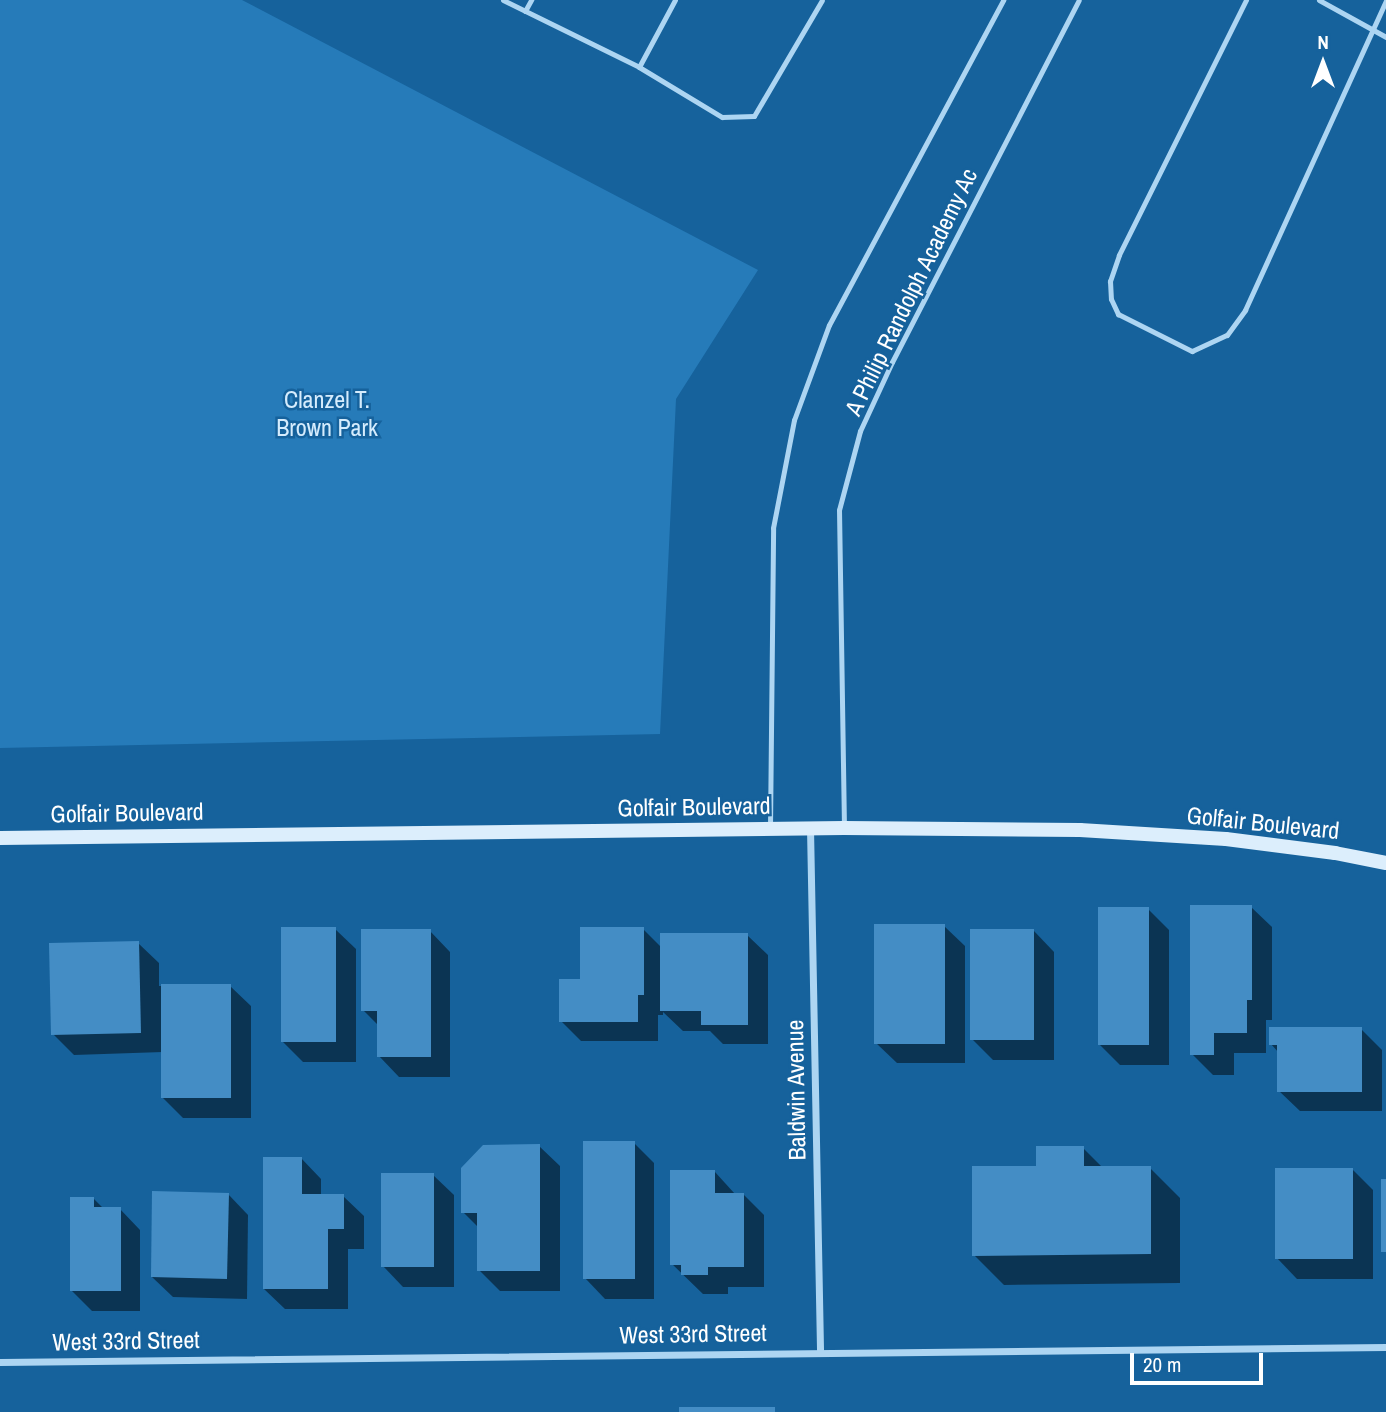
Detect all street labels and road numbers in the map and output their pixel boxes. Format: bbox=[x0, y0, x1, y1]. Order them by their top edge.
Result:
street label: A Philip Randolph Academy Ac bbox=[838, 162, 984, 422]
street label: Golfair Boulevard bbox=[617, 791, 771, 823]
street label: Golfair Boulevard bbox=[50, 797, 204, 829]
street label: Golfair Boulevard bbox=[1185, 801, 1341, 845]
street label: Baldwin Avenue bbox=[780, 1019, 812, 1161]
street label: West 33rd Street bbox=[619, 1318, 767, 1350]
street label: West 33rd Street bbox=[52, 1325, 200, 1357]

